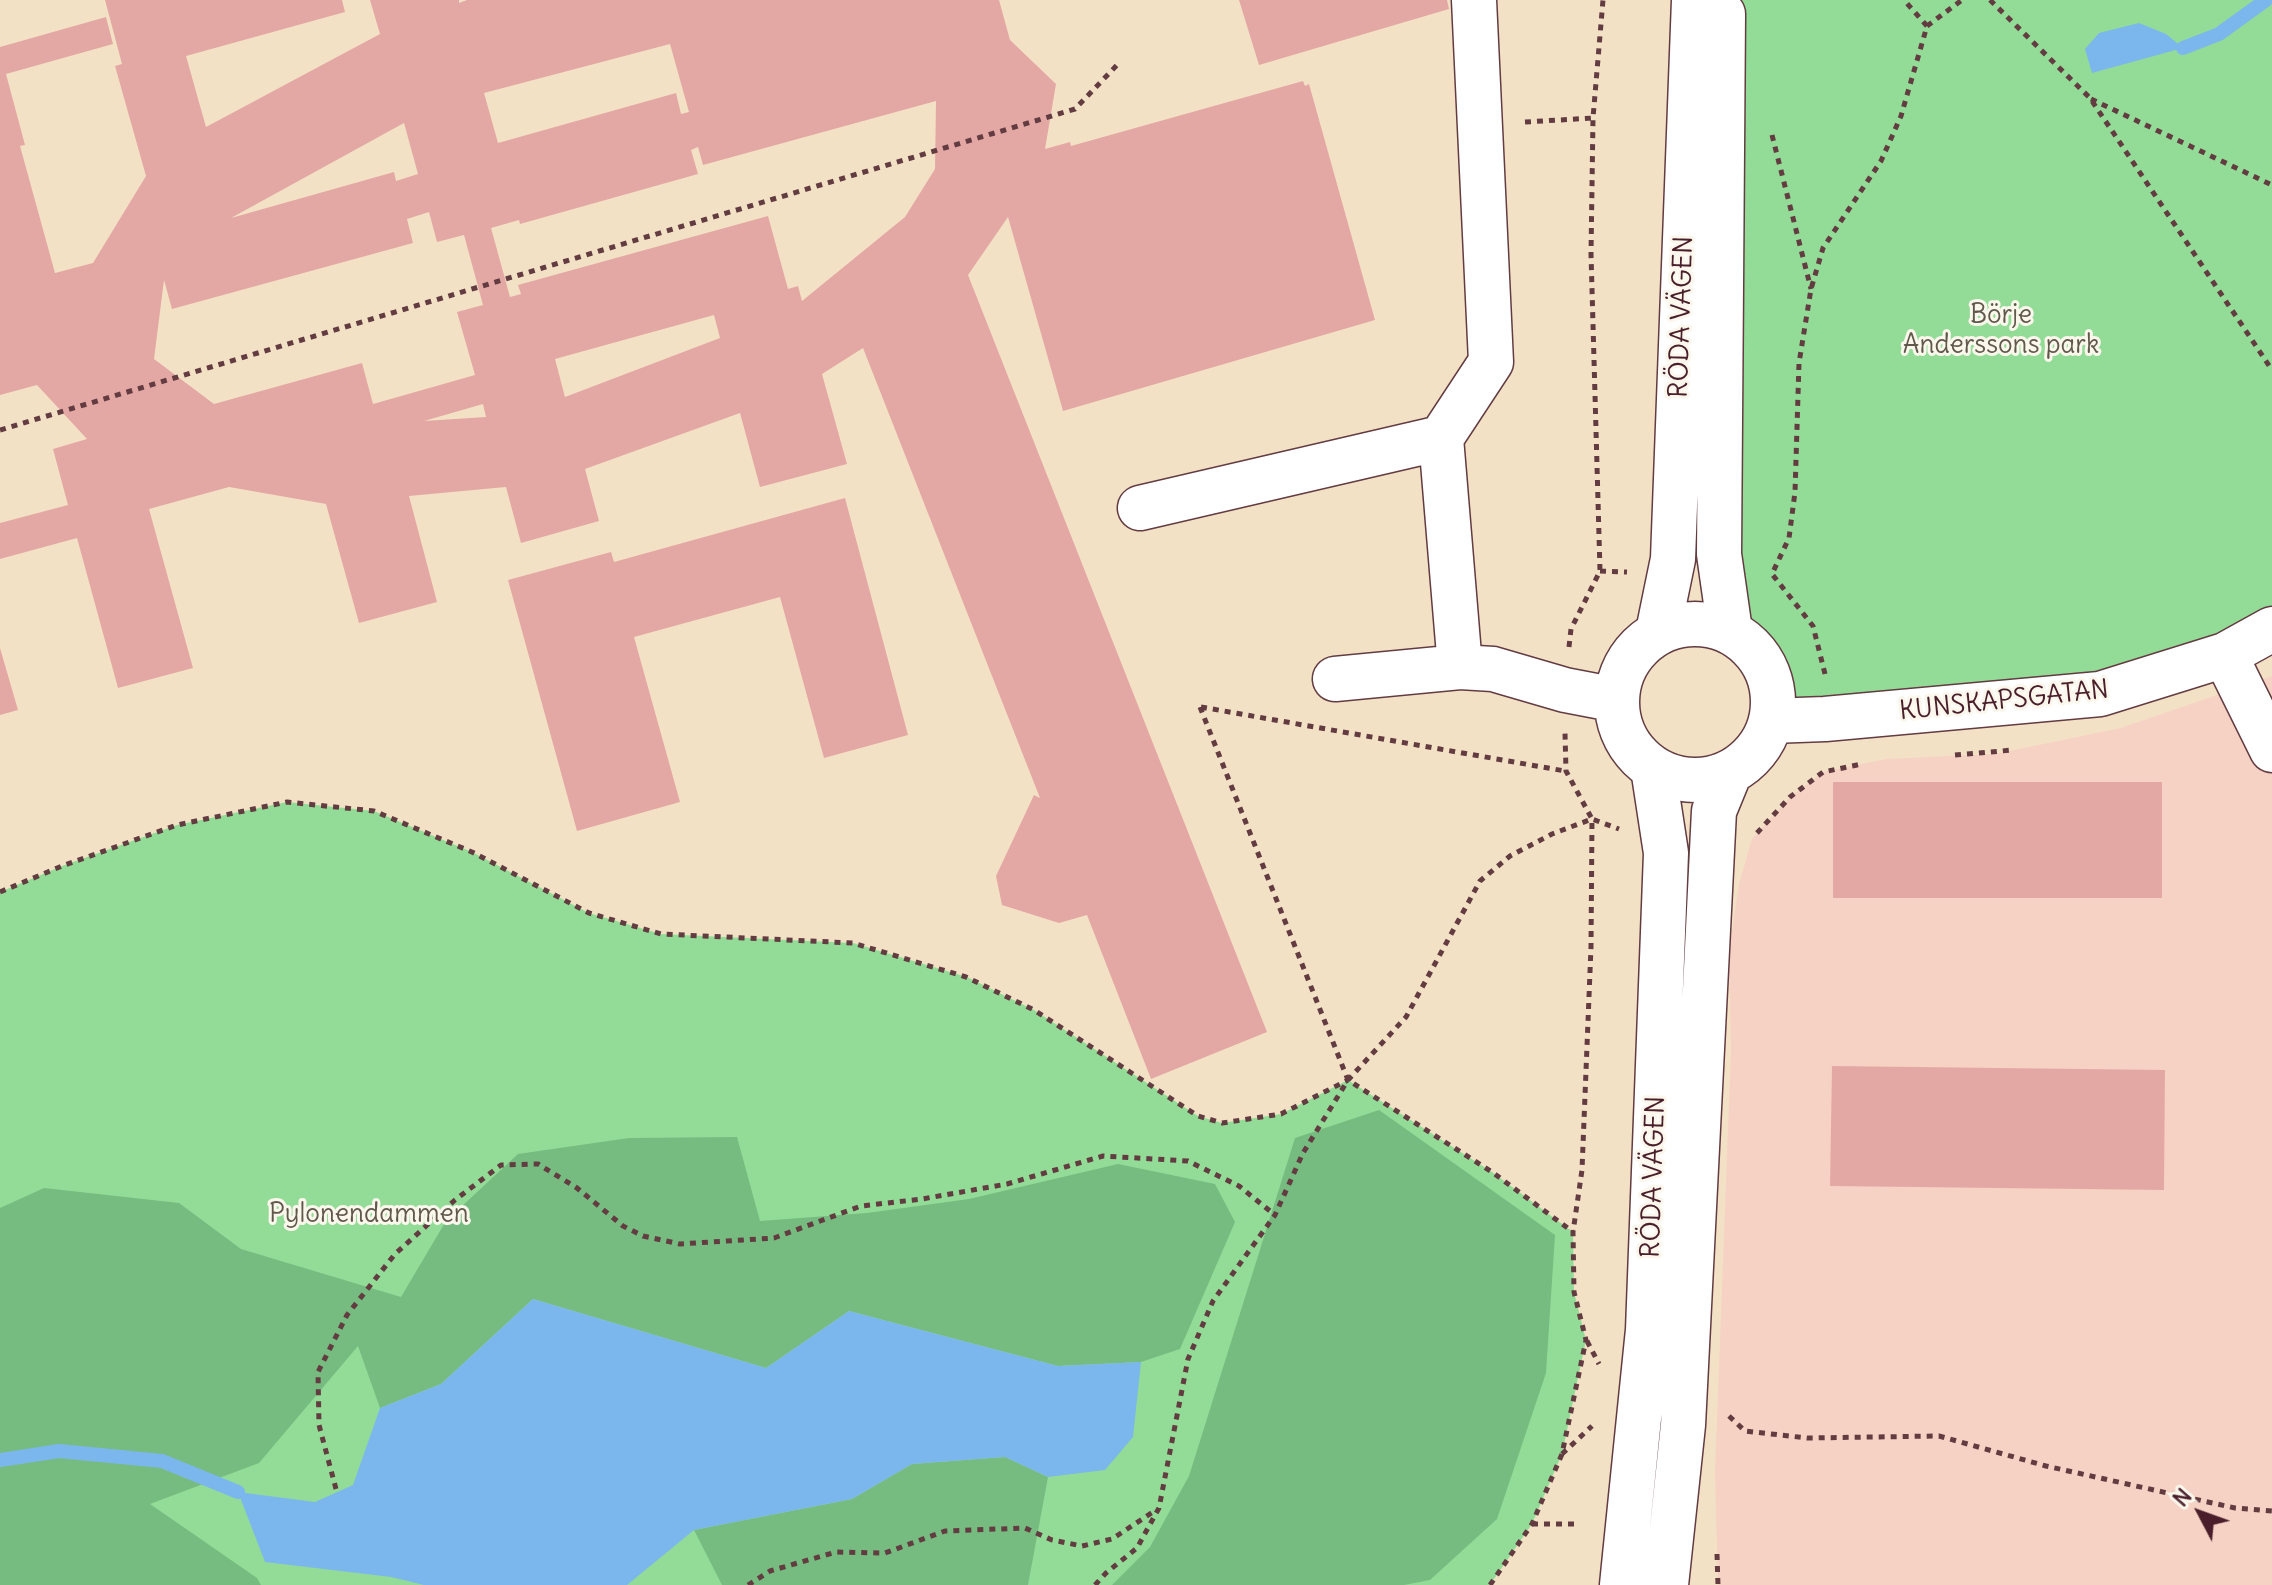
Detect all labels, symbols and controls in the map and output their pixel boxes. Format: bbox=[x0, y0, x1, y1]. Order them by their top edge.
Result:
street label: RÖDA VÄGEN bbox=[1664, 235, 1700, 399]
park label: Börje Anderssons park bbox=[1903, 300, 2099, 362]
street label: KUNSKAPSGATAN bbox=[1898, 674, 2110, 728]
street label: RÖDA VÄGEN bbox=[1636, 1095, 1672, 1259]
park label: Pylonendammen bbox=[269, 1199, 469, 1231]
north arrow bbox=[2160, 1473, 2240, 1553]
text: N bbox=[2166, 1482, 2197, 1512]

